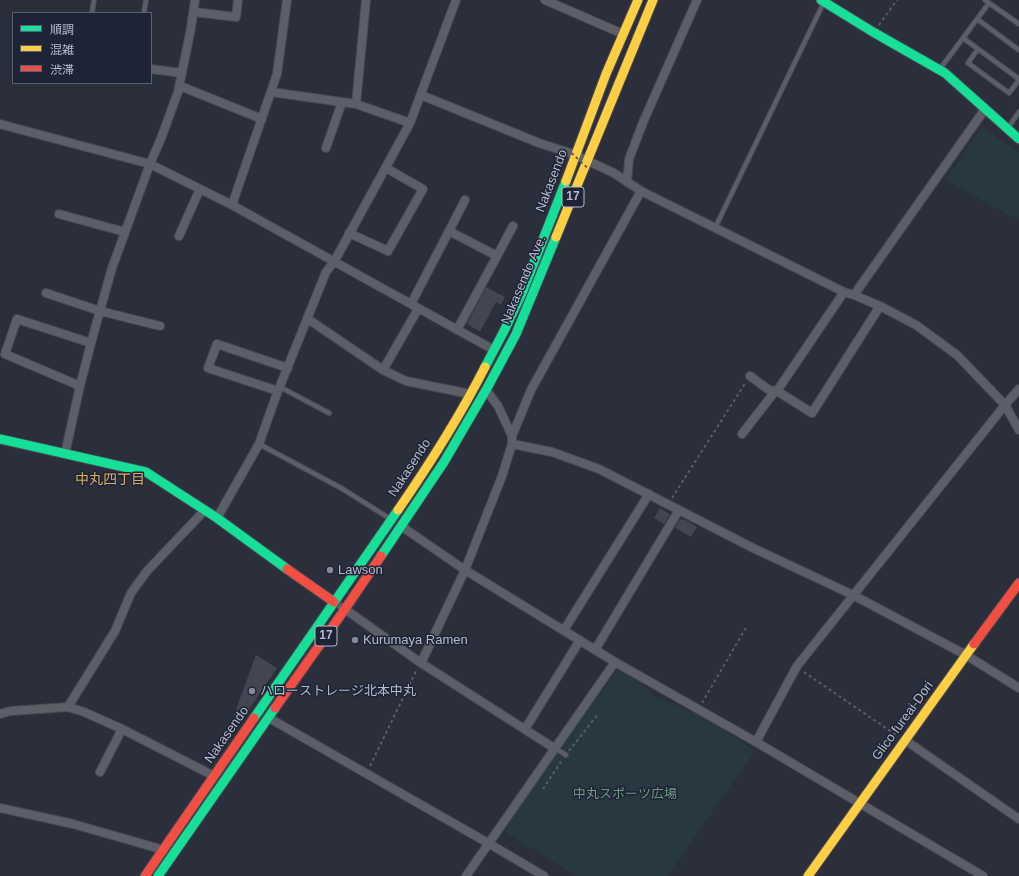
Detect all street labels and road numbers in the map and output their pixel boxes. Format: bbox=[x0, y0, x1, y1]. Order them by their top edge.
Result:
street label: Nakasendo bbox=[533, 148, 571, 214]
road number: 17 bbox=[562, 187, 584, 207]
street label: Nakasendo Ave. bbox=[498, 233, 550, 327]
street label: Nakasendo bbox=[386, 436, 434, 500]
road number: 17 bbox=[315, 626, 337, 646]
street label: Glico fureai-Dori bbox=[869, 678, 937, 764]
street label: Nakasendo bbox=[202, 704, 252, 766]

